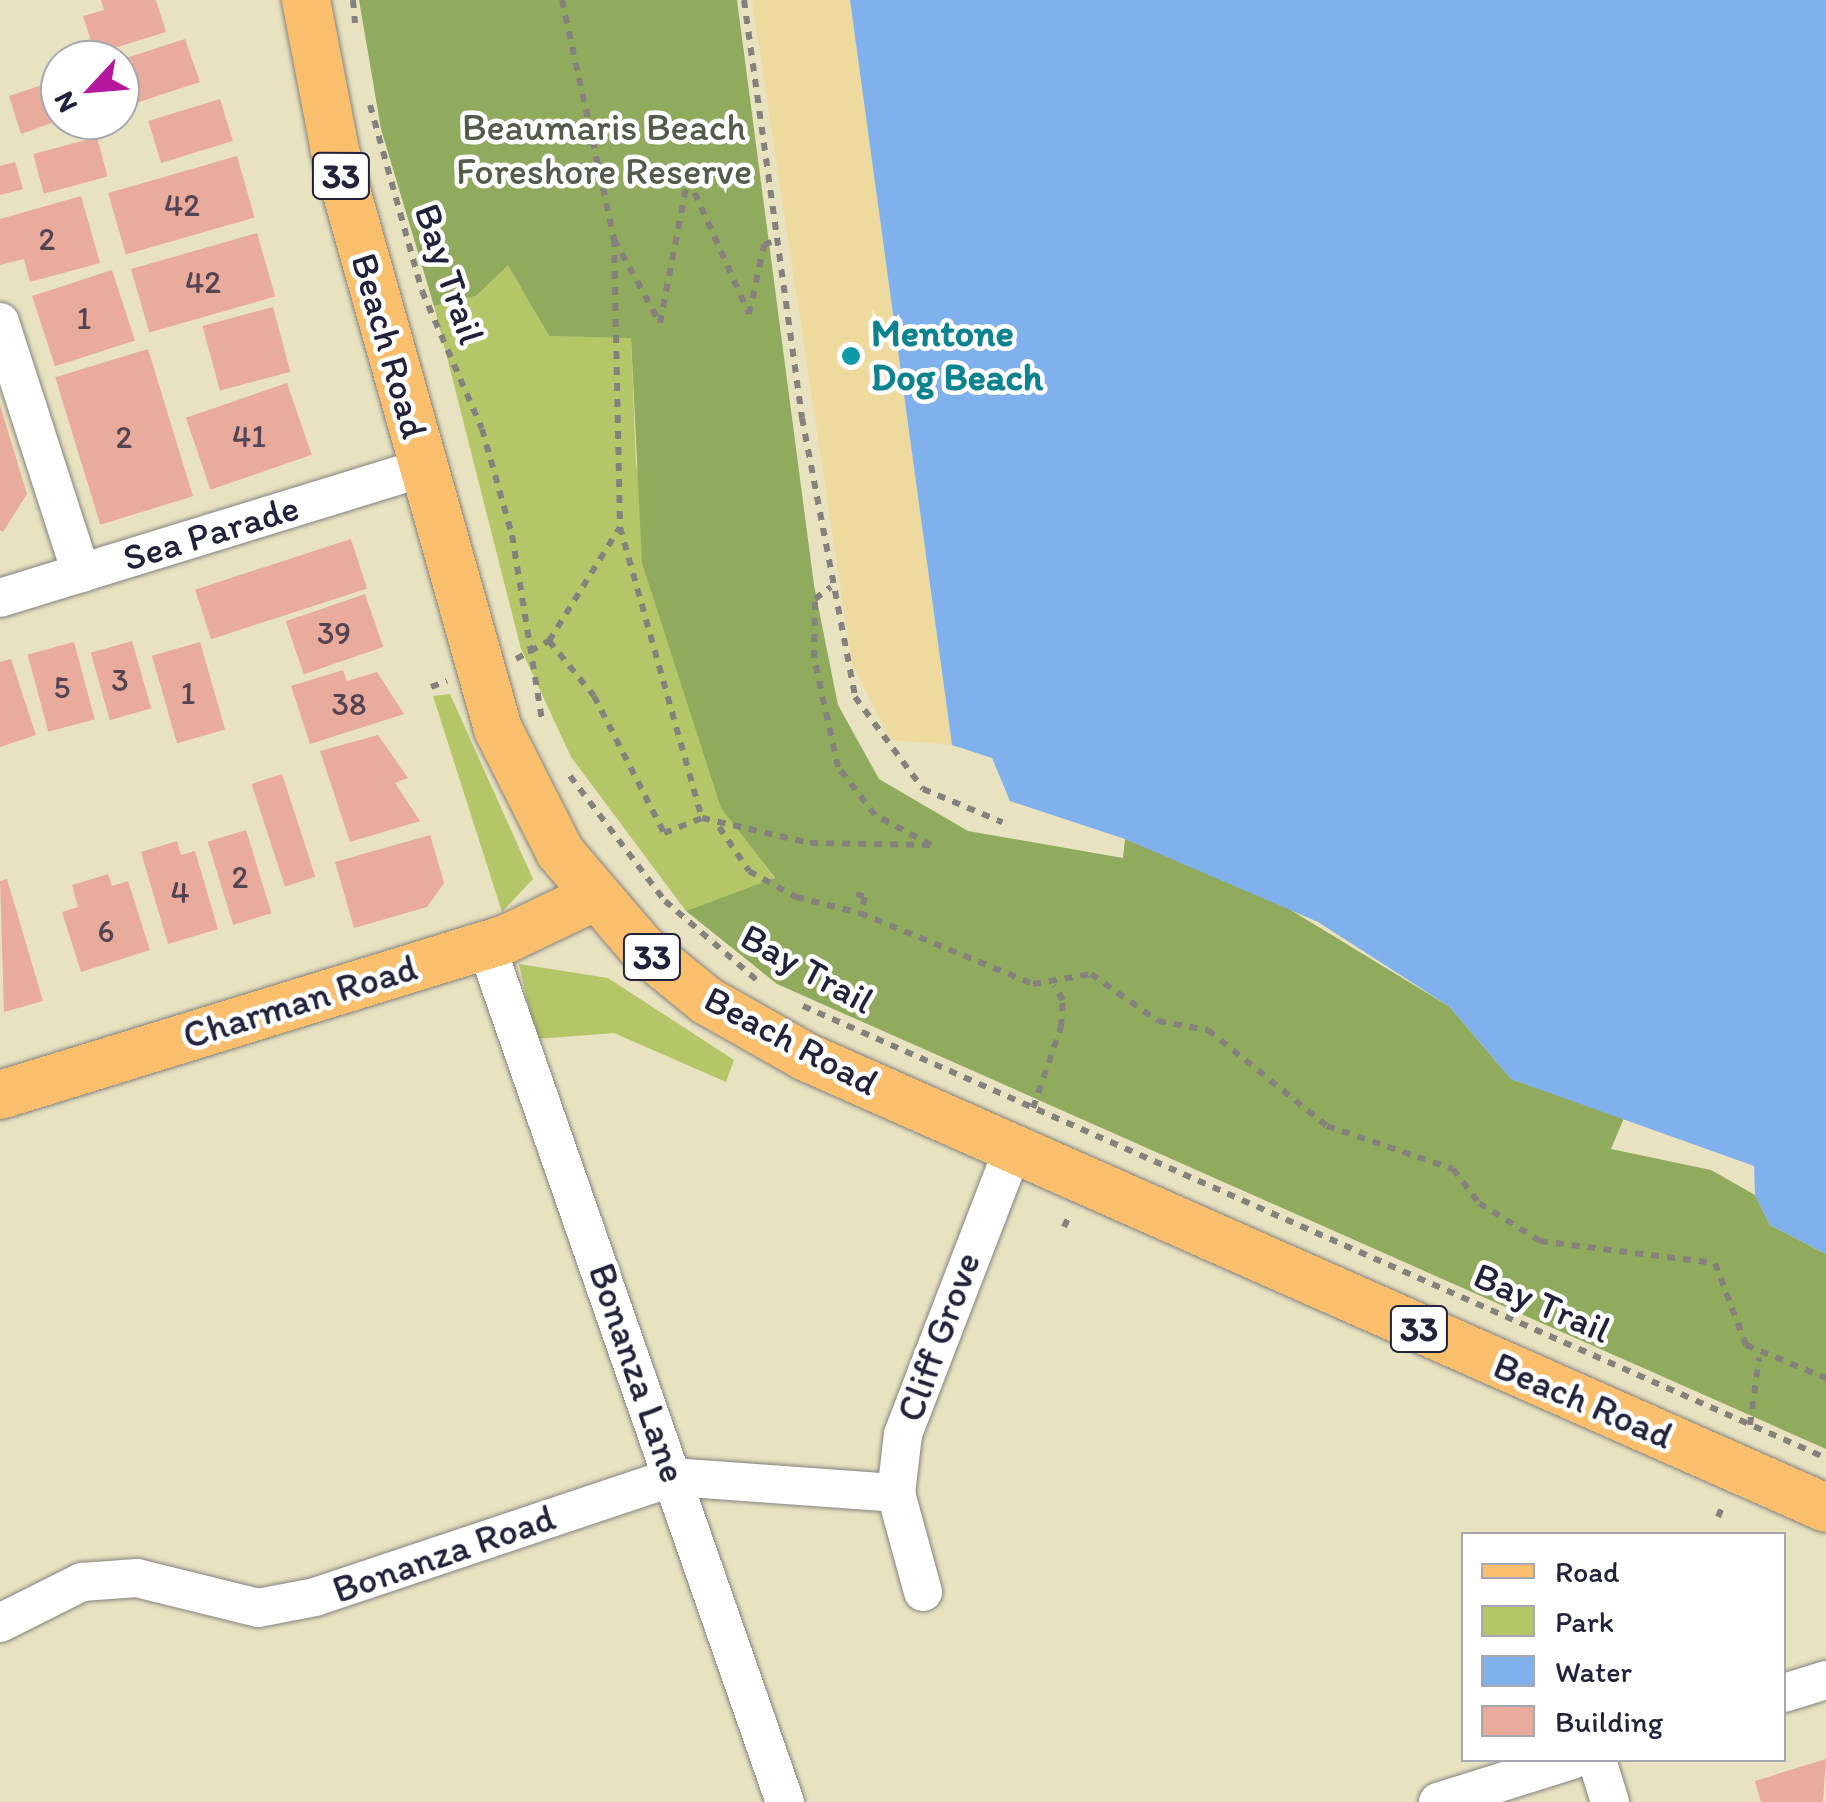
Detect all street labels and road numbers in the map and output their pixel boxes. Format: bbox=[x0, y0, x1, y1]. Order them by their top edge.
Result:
road number: 33 bbox=[311, 146, 371, 206]
street label: Bay Trail bbox=[404, 198, 494, 350]
street label: Beach Road bbox=[341, 249, 437, 443]
street label: Sea Parade bbox=[119, 485, 303, 581]
street label: Bay Trail bbox=[733, 914, 881, 1024]
road number: 33 bbox=[622, 927, 682, 987]
street label: Charman Road bbox=[178, 945, 422, 1059]
street label: Beach Road bbox=[697, 977, 885, 1105]
street label: Cliff Grove bbox=[887, 1246, 991, 1428]
street label: Bay Trail bbox=[1467, 1253, 1617, 1353]
street label: Bonanza Lane bbox=[578, 1257, 696, 1489]
road number: 33 bbox=[1389, 1299, 1449, 1359]
street label: Beach Road bbox=[1487, 1343, 1679, 1459]
street label: Bonanza Road bbox=[327, 1495, 561, 1613]

